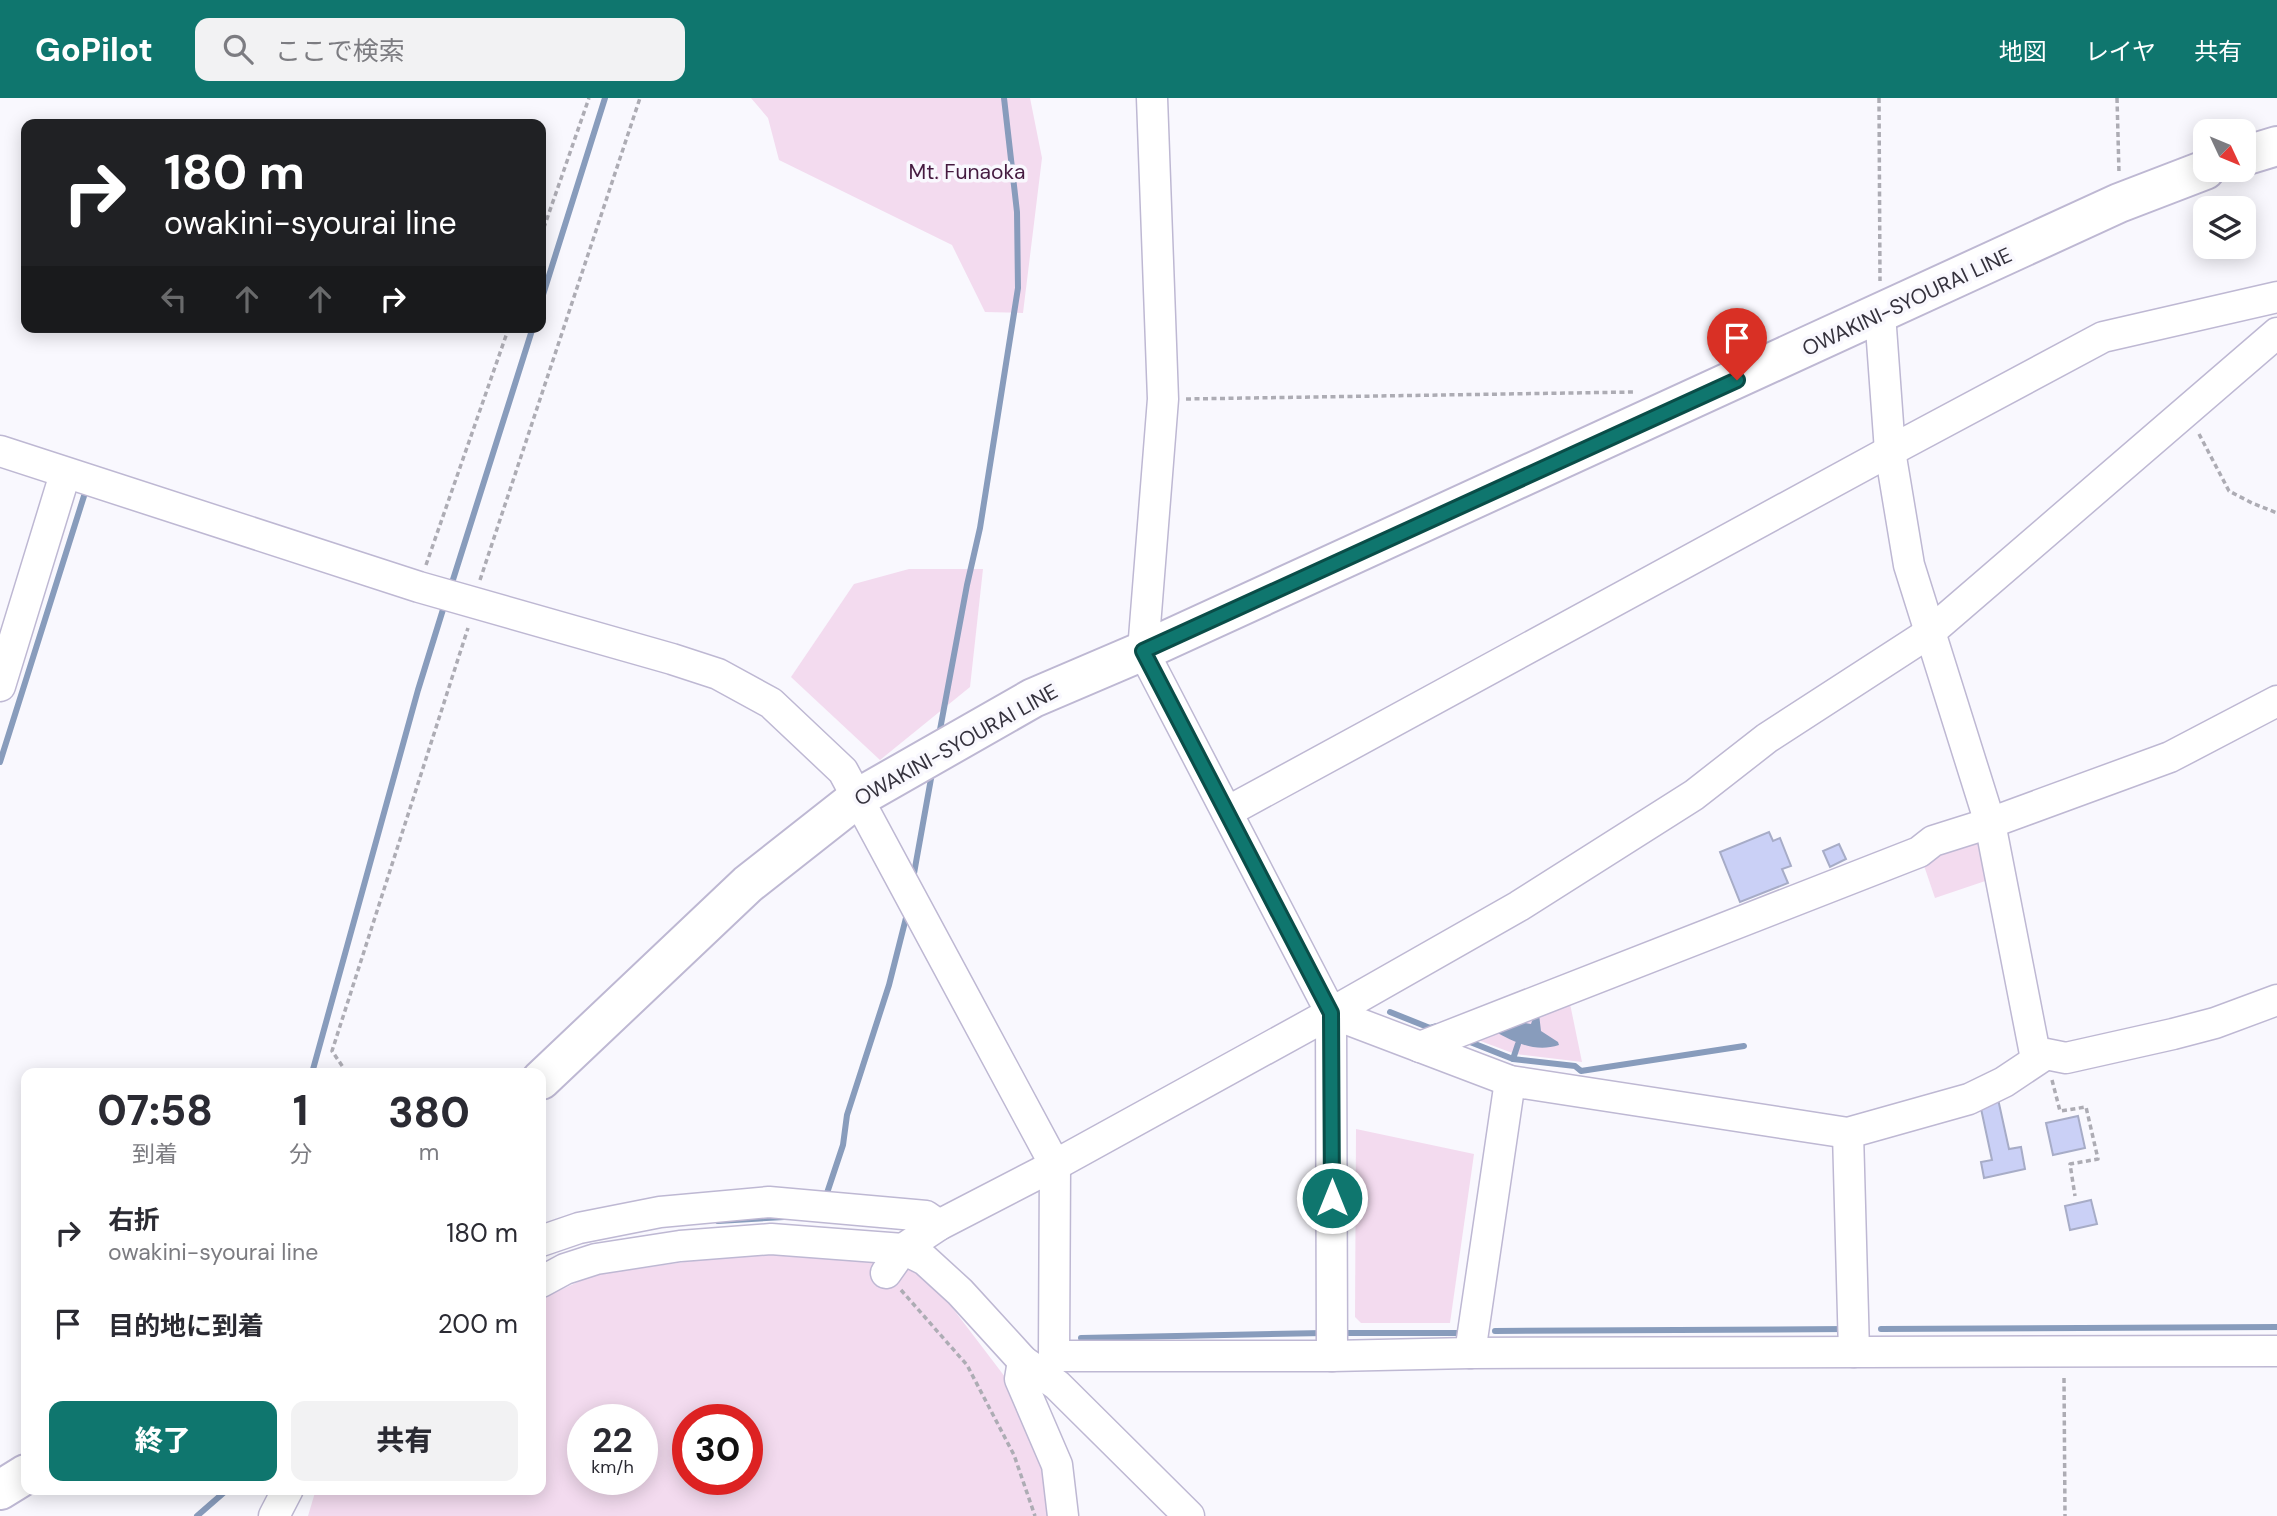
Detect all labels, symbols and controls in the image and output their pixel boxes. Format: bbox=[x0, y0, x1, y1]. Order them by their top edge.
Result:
search box bbox=[195, 18, 685, 81]
text: GoPilot bbox=[35, 28, 153, 71]
icon: search bbox=[219, 30, 257, 68]
text: ここで検索 bbox=[275, 34, 405, 68]
text: 地図 bbox=[1999, 36, 2047, 67]
text: レイヤ bbox=[2085, 36, 2156, 67]
text: 共有 bbox=[2194, 36, 2242, 67]
north arrow bbox=[2193, 119, 2256, 182]
map controls bbox=[2193, 119, 2256, 259]
text: 180 m bbox=[164, 140, 305, 204]
icon: right bbox=[49, 147, 140, 238]
park label: Mt. Funaoka bbox=[909, 158, 1025, 186]
button: layers bbox=[2193, 196, 2256, 259]
text: owakini-syourai line bbox=[164, 202, 457, 244]
street label: OWAKINI-SYOURAI LINE bbox=[1798, 241, 2016, 363]
icon: left bbox=[155, 280, 193, 318]
icon: ahead bbox=[228, 280, 266, 318]
icon: ahead bbox=[301, 280, 339, 318]
icon: right bbox=[374, 280, 412, 318]
pin bbox=[1707, 308, 1767, 380]
icon: arrive bbox=[1718, 319, 1756, 357]
street label: OWAKINI-SYOURAI LINE bbox=[849, 677, 1063, 813]
text: 07:58 bbox=[97, 1083, 213, 1138]
text: 1 bbox=[293, 1083, 308, 1138]
text: 380 bbox=[388, 1085, 470, 1140]
text: m bbox=[419, 1137, 439, 1167]
text: 到着 bbox=[132, 1139, 178, 1169]
text: 分 bbox=[289, 1139, 312, 1169]
position arrow bbox=[1295, 1161, 1369, 1235]
text: 右折 bbox=[108, 1203, 160, 1237]
icon: right bbox=[49, 1214, 87, 1252]
text: 180 m bbox=[446, 1216, 518, 1250]
text: owakini-syourai line bbox=[108, 1237, 318, 1267]
icon: arrive bbox=[49, 1305, 87, 1343]
text: 200 m bbox=[438, 1307, 518, 1341]
text: 目的地に到着 bbox=[108, 1309, 264, 1343]
button: 終了 bbox=[49, 1401, 277, 1481]
button: 共有 bbox=[291, 1401, 518, 1481]
speed limit sign: 30 bbox=[672, 1404, 763, 1495]
text: 22 bbox=[592, 1417, 633, 1463]
text: km/h bbox=[591, 1455, 634, 1479]

